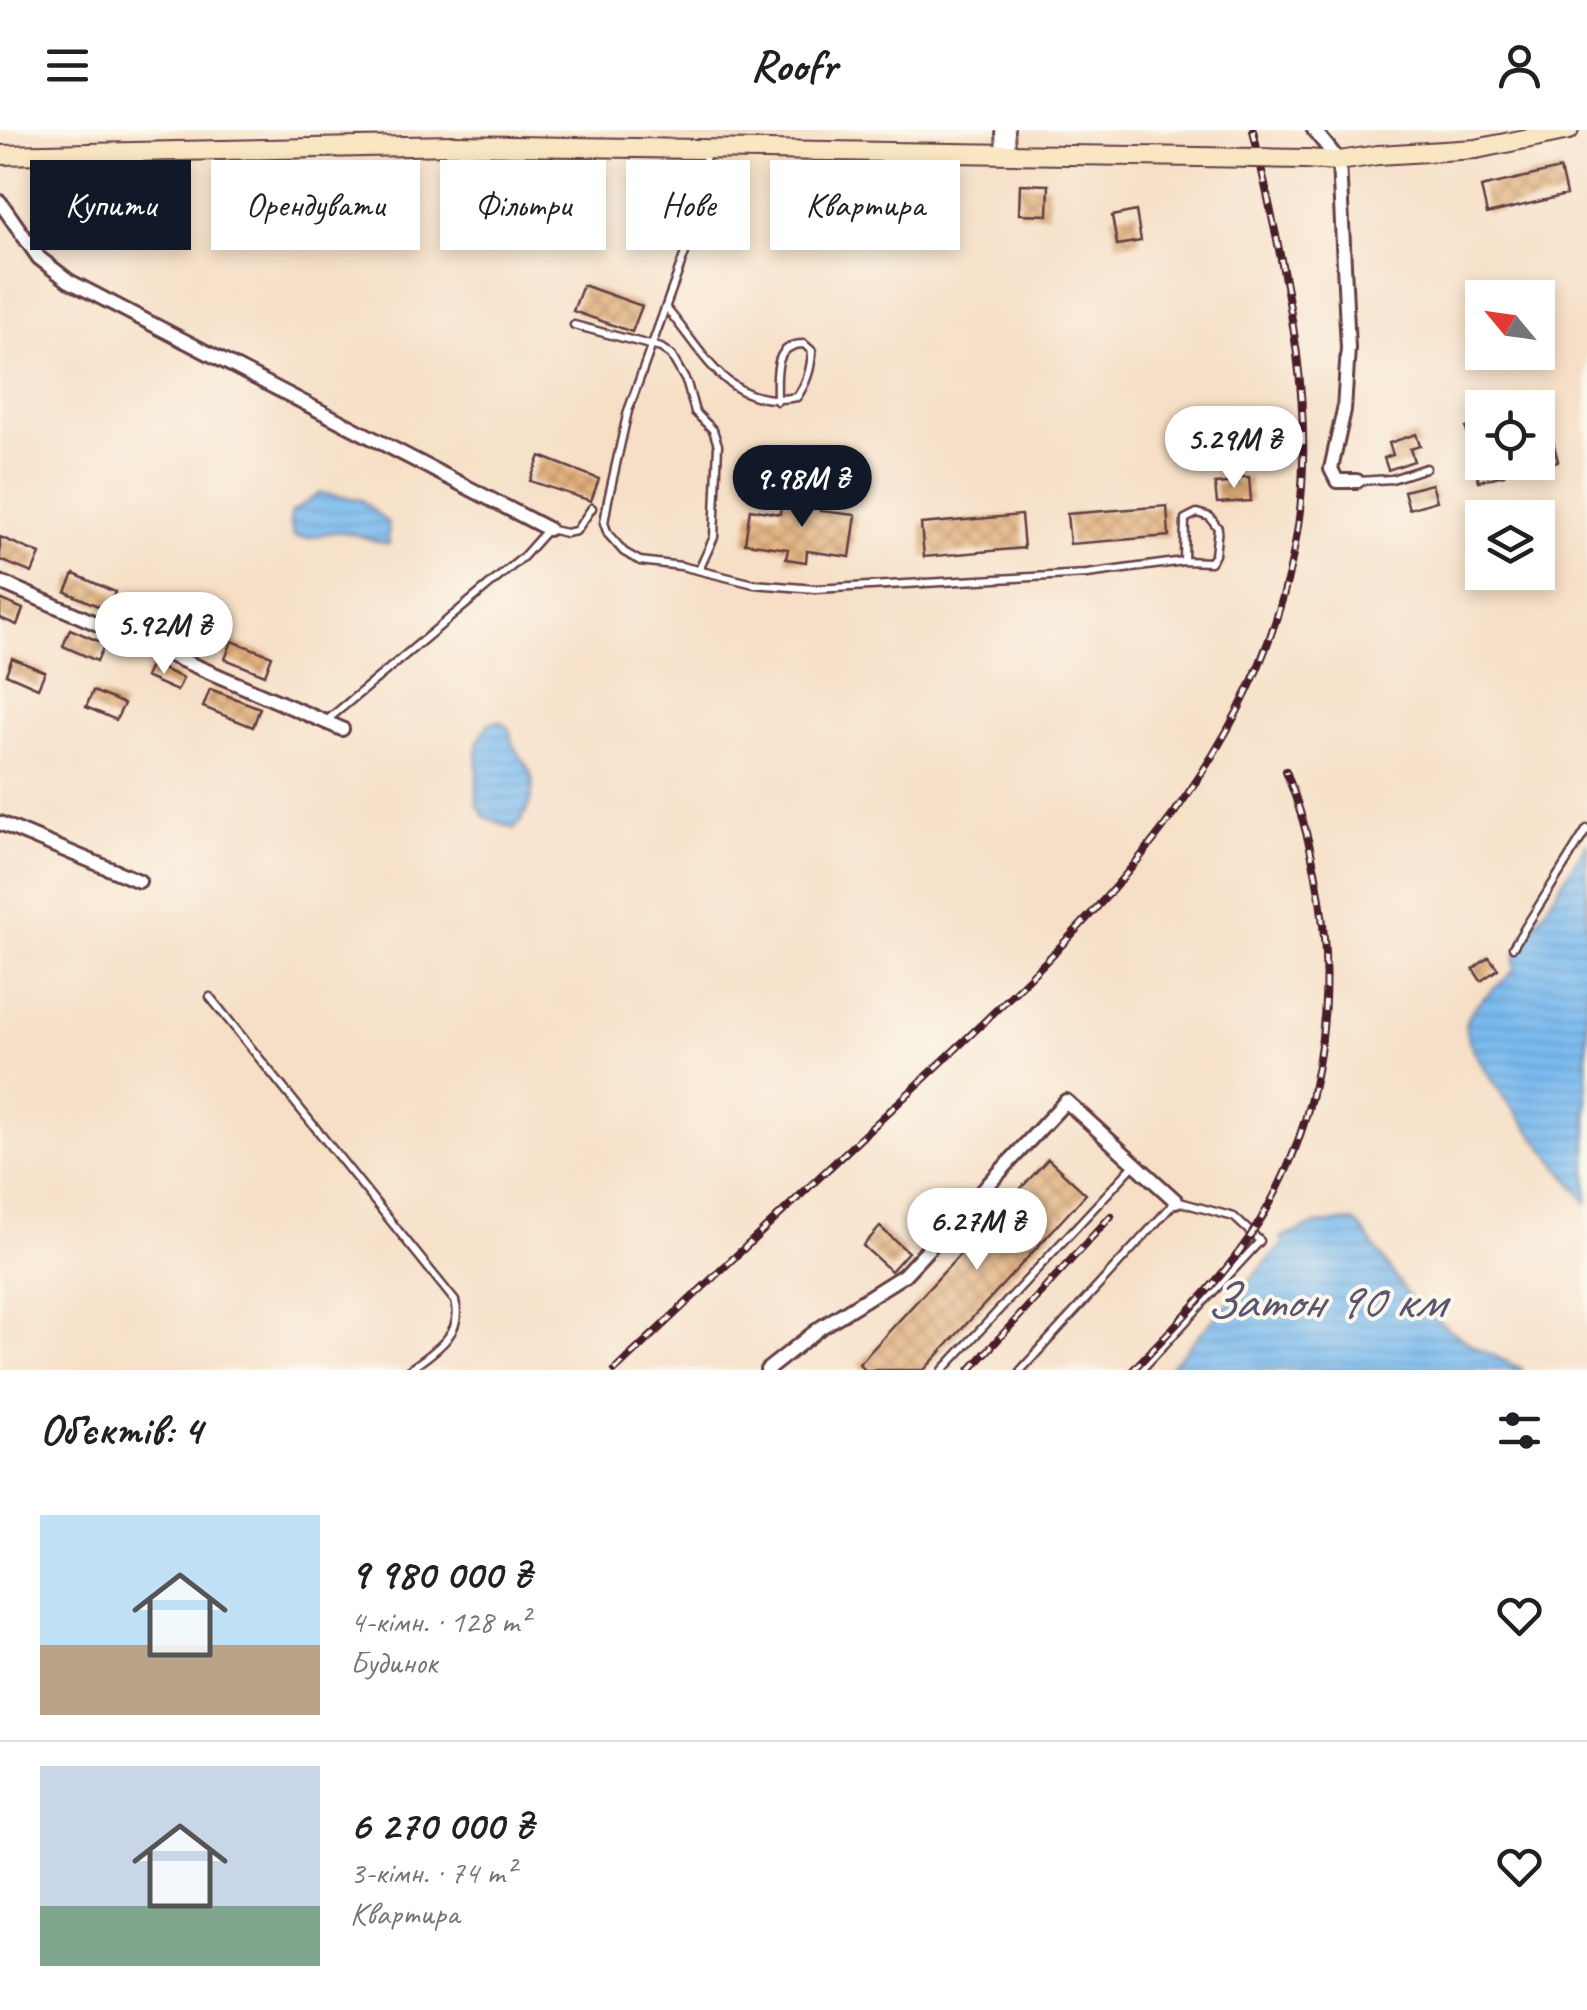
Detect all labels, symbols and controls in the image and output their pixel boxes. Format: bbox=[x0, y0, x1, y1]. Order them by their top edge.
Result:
text: Roofr bbox=[750, 37, 837, 94]
icon: menu bbox=[40, 38, 95, 93]
icon: person bbox=[1492, 38, 1547, 93]
chip: Купити bbox=[30, 160, 191, 250]
chip: Орендувати bbox=[211, 160, 420, 250]
chip: Фільтри bbox=[440, 160, 606, 250]
chip: Нове bbox=[626, 160, 750, 250]
chip: Квартира bbox=[770, 160, 960, 250]
north arrow bbox=[1465, 280, 1555, 370]
map controls bbox=[1465, 280, 1555, 590]
button: locate bbox=[1465, 390, 1555, 480]
pin: 5.29M ₴ bbox=[1142, 406, 1326, 491]
text: 5.29M ₴ bbox=[1187, 418, 1281, 459]
pin: 9.98M ₴ bbox=[710, 445, 894, 530]
text: 9.98M ₴ bbox=[755, 457, 849, 498]
button: layers bbox=[1465, 500, 1555, 590]
pin: 5.92M ₴ bbox=[72, 592, 256, 677]
text: 5.92M ₴ bbox=[117, 604, 211, 645]
pin: 6.27M ₴ bbox=[885, 1188, 1069, 1273]
text: 6.27M ₴ bbox=[929, 1200, 1025, 1241]
water label: Затон 90 км bbox=[1205, 1268, 1452, 1334]
icon: filters bbox=[1492, 1403, 1547, 1458]
text: Об’єктів: 4 bbox=[40, 1404, 202, 1457]
text: 9 980 000 ₴ bbox=[350, 1548, 531, 1601]
icon: home bbox=[120, 1555, 240, 1675]
icon: heart bbox=[1492, 1588, 1547, 1643]
text: 4-кімн. · 128 m² bbox=[350, 1601, 529, 1642]
text: Будинок bbox=[350, 1642, 438, 1683]
text: 6 270 000 ₴ bbox=[350, 1799, 533, 1852]
icon: home bbox=[120, 1806, 240, 1926]
icon: heart bbox=[1492, 1839, 1547, 1894]
text: 3-кімн. · 74 m² bbox=[350, 1852, 515, 1893]
text: Квартира bbox=[350, 1893, 459, 1934]

